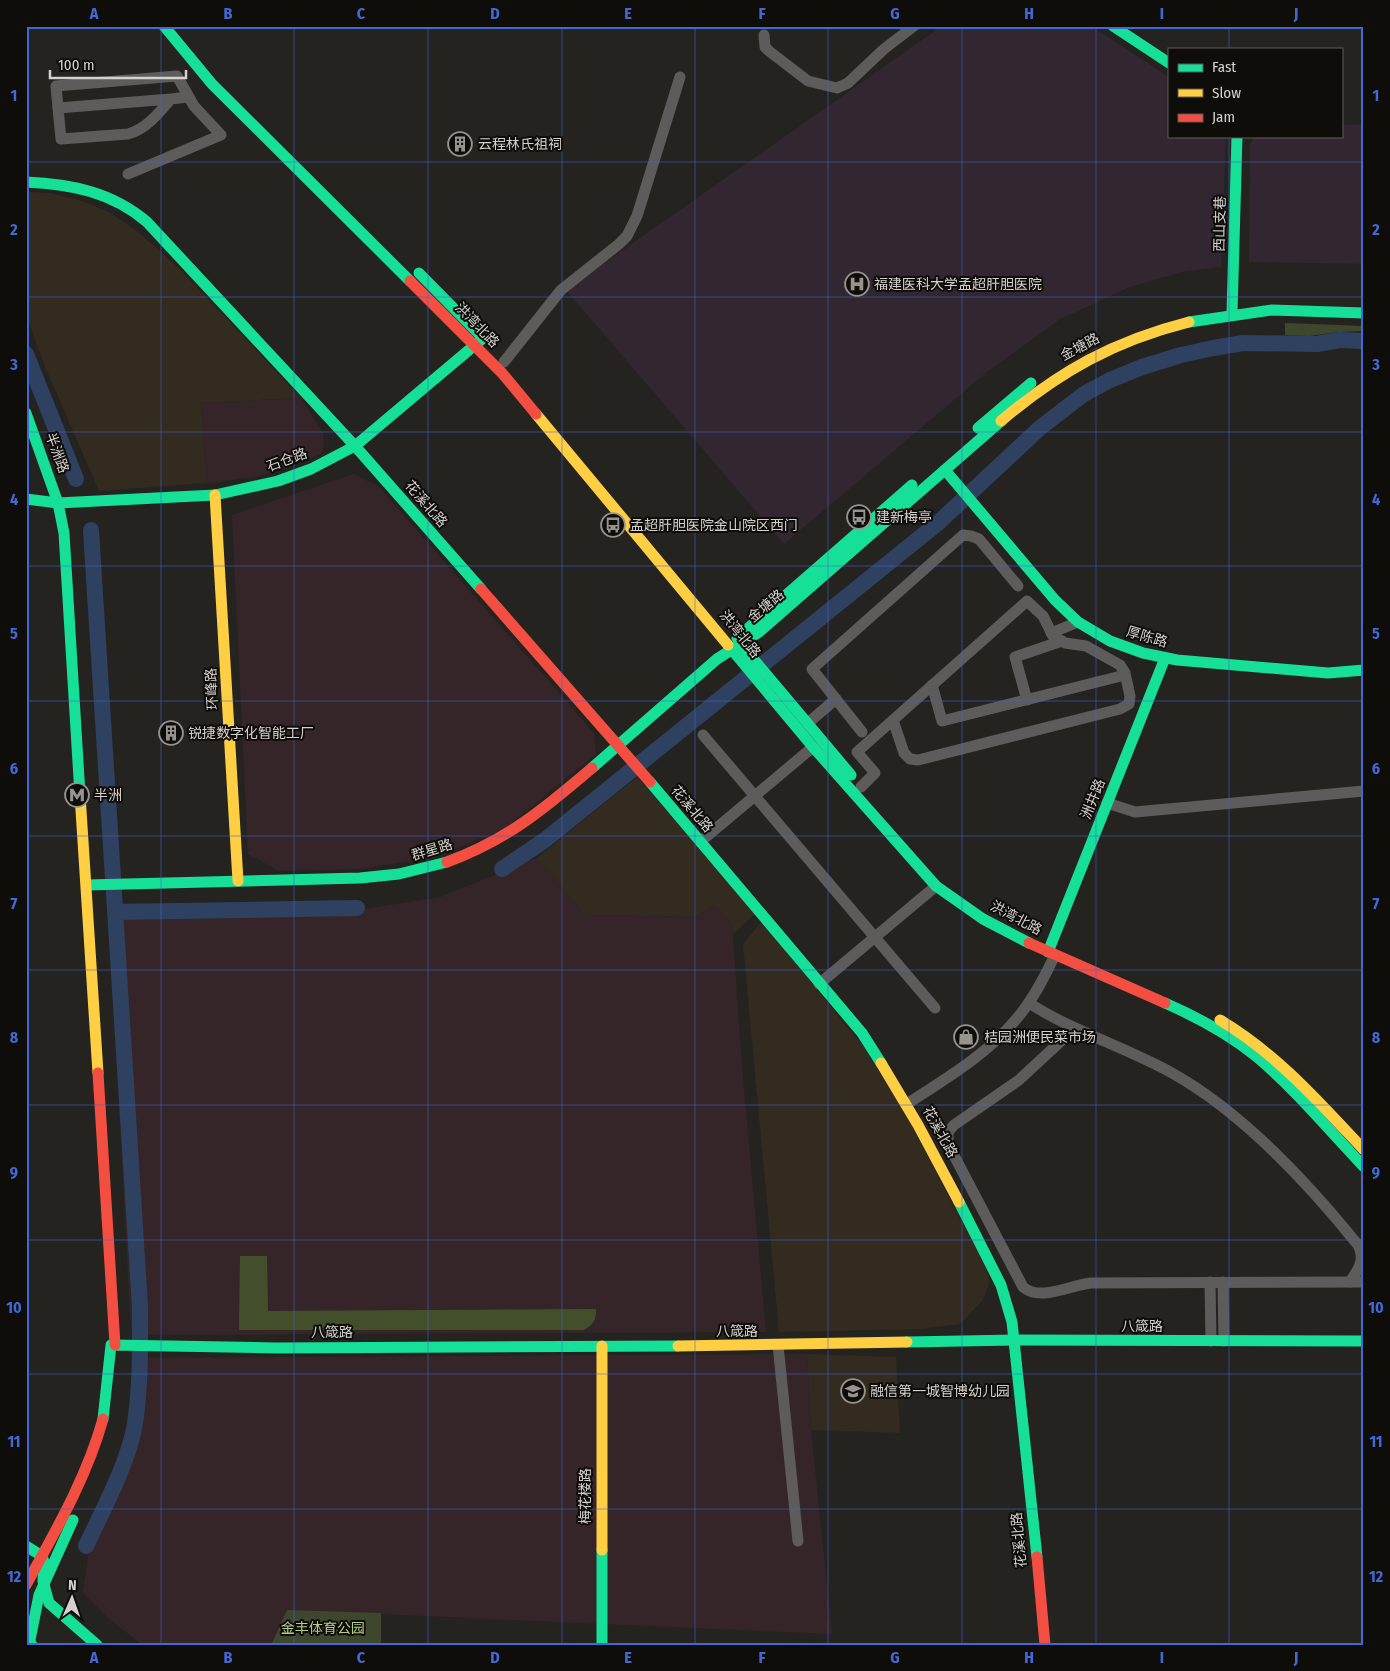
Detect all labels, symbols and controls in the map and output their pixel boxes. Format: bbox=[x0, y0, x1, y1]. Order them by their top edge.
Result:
text: A bbox=[89, 4, 99, 23]
text: B bbox=[224, 4, 233, 23]
text: C bbox=[357, 4, 366, 23]
text: D bbox=[490, 4, 500, 23]
text: E bbox=[624, 4, 632, 23]
text: F bbox=[758, 4, 766, 23]
text: G bbox=[890, 4, 900, 23]
text: H bbox=[1024, 4, 1034, 23]
text: I bbox=[1160, 4, 1164, 23]
text: J bbox=[1293, 4, 1298, 23]
scale bar bbox=[50, 48, 186, 80]
legend bbox=[1168, 48, 1342, 138]
text: 100 m bbox=[58, 56, 95, 74]
text: Fast bbox=[1212, 58, 1236, 76]
text: Slow bbox=[1212, 84, 1241, 102]
text: 1 bbox=[11, 86, 17, 105]
text: 1 bbox=[1373, 86, 1379, 105]
text: Jam bbox=[1212, 108, 1235, 126]
building icon: 云程林氏祖祠 bbox=[447, 131, 473, 157]
place label: 云程林氏祖祠 bbox=[478, 136, 562, 153]
street label: 西山支巷 bbox=[1211, 196, 1229, 252]
text: 2 bbox=[9, 220, 18, 239]
text: 2 bbox=[1371, 220, 1380, 239]
hospital icon: 福建医科大学孟超肝胆医院 bbox=[844, 271, 870, 297]
place label: 福建医科大学孟超肝胆医院 bbox=[874, 276, 1042, 293]
street label: 洪湾北路 bbox=[451, 299, 503, 351]
street label: 金塘路 bbox=[1057, 330, 1103, 364]
text: 3 bbox=[9, 355, 18, 374]
text: 3 bbox=[1371, 355, 1380, 374]
street label: 半洲路 bbox=[42, 430, 72, 476]
street label: 石仓路 bbox=[264, 445, 310, 475]
street label: 花溪北路 bbox=[401, 477, 451, 531]
text: 4 bbox=[10, 490, 18, 509]
text: 4 bbox=[1372, 490, 1380, 509]
bus stop icon: 建新梅亭 bbox=[846, 504, 872, 530]
place label: 建新梅亭 bbox=[876, 509, 932, 526]
bus stop icon: 孟超肝胆医院金山院区西门 bbox=[600, 512, 626, 538]
place label: 孟超肝胆医院金山院区西门 bbox=[630, 517, 798, 534]
street label: 金塘路 bbox=[744, 586, 788, 626]
street label: 洪湾北路 bbox=[716, 607, 764, 661]
street label: 厚陈路 bbox=[1124, 623, 1170, 651]
text: 5 bbox=[10, 624, 18, 643]
text: 5 bbox=[1372, 624, 1380, 643]
street label: 环峰路 bbox=[202, 668, 222, 710]
building icon: 锐捷数字化智能工厂 bbox=[158, 720, 184, 746]
place label: 锐捷数字化智能工厂 bbox=[188, 725, 314, 742]
text: 6 bbox=[10, 759, 18, 778]
text: 6 bbox=[1372, 759, 1380, 778]
street label: 洲井路 bbox=[1077, 776, 1109, 822]
metro station icon: 半洲 bbox=[64, 782, 90, 808]
street label: 花溪北路 bbox=[667, 782, 717, 836]
place label: 半洲 bbox=[94, 787, 122, 804]
street label: 群星路 bbox=[409, 836, 455, 864]
text: 7 bbox=[11, 894, 18, 913]
text: 7 bbox=[1373, 894, 1380, 913]
street label: 洪湾北路 bbox=[987, 897, 1045, 939]
shop icon: 桔园洲便民菜市场 bbox=[953, 1024, 979, 1050]
text: 8 bbox=[10, 1028, 19, 1047]
text: 8 bbox=[1372, 1028, 1381, 1047]
place label: 桔园洲便民菜市场 bbox=[984, 1029, 1096, 1046]
street label: 花溪北路 bbox=[919, 1103, 961, 1161]
text: 9 bbox=[10, 1163, 18, 1182]
text: 9 bbox=[1372, 1163, 1380, 1182]
text: 10 bbox=[6, 1298, 22, 1317]
text: 10 bbox=[1368, 1298, 1384, 1317]
street label: 八箴路 bbox=[1121, 1318, 1163, 1335]
street label: 八箴路 bbox=[716, 1323, 758, 1340]
street label: 八箴路 bbox=[311, 1324, 353, 1341]
school or university icon: 融信第一城智博幼儿园 bbox=[840, 1378, 866, 1404]
place label: 融信第一城智博幼儿园 bbox=[870, 1383, 1010, 1400]
text: 11 bbox=[7, 1432, 21, 1451]
text: 11 bbox=[1369, 1432, 1383, 1451]
street label: 梅花楼路 bbox=[577, 1468, 594, 1524]
street label: 花溪北路 bbox=[1008, 1511, 1030, 1569]
text: 12 bbox=[7, 1567, 22, 1586]
text: 12 bbox=[1369, 1567, 1384, 1586]
north arrow bbox=[48, 1574, 98, 1624]
text: N bbox=[68, 1577, 77, 1594]
park label: 金丰体育公园 bbox=[281, 1620, 365, 1637]
text: A bbox=[89, 1648, 99, 1667]
text: B bbox=[224, 1648, 233, 1667]
text: C bbox=[357, 1648, 366, 1667]
text: D bbox=[490, 1648, 500, 1667]
text: E bbox=[624, 1648, 632, 1667]
text: F bbox=[758, 1648, 766, 1667]
text: G bbox=[890, 1648, 900, 1667]
text: H bbox=[1024, 1648, 1034, 1667]
text: I bbox=[1160, 1648, 1164, 1667]
text: J bbox=[1293, 1648, 1298, 1667]

